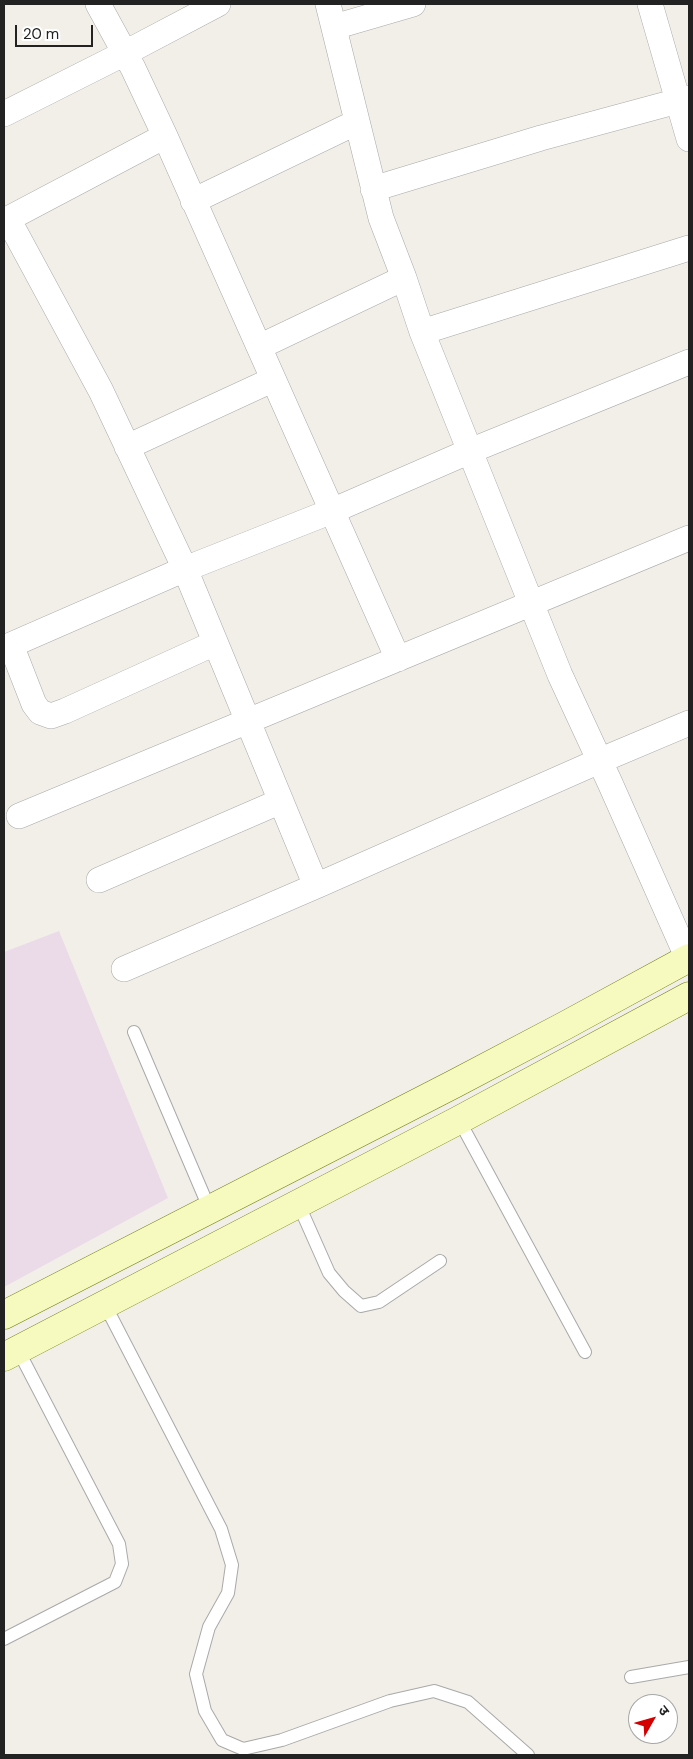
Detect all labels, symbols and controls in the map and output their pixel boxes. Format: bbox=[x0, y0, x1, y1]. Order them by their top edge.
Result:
scale bar bbox=[18, 15, 95, 47]
text: 20 m bbox=[23, 24, 59, 44]
north arrow bbox=[628, 1694, 678, 1744]
text: उ bbox=[654, 1702, 674, 1719]

